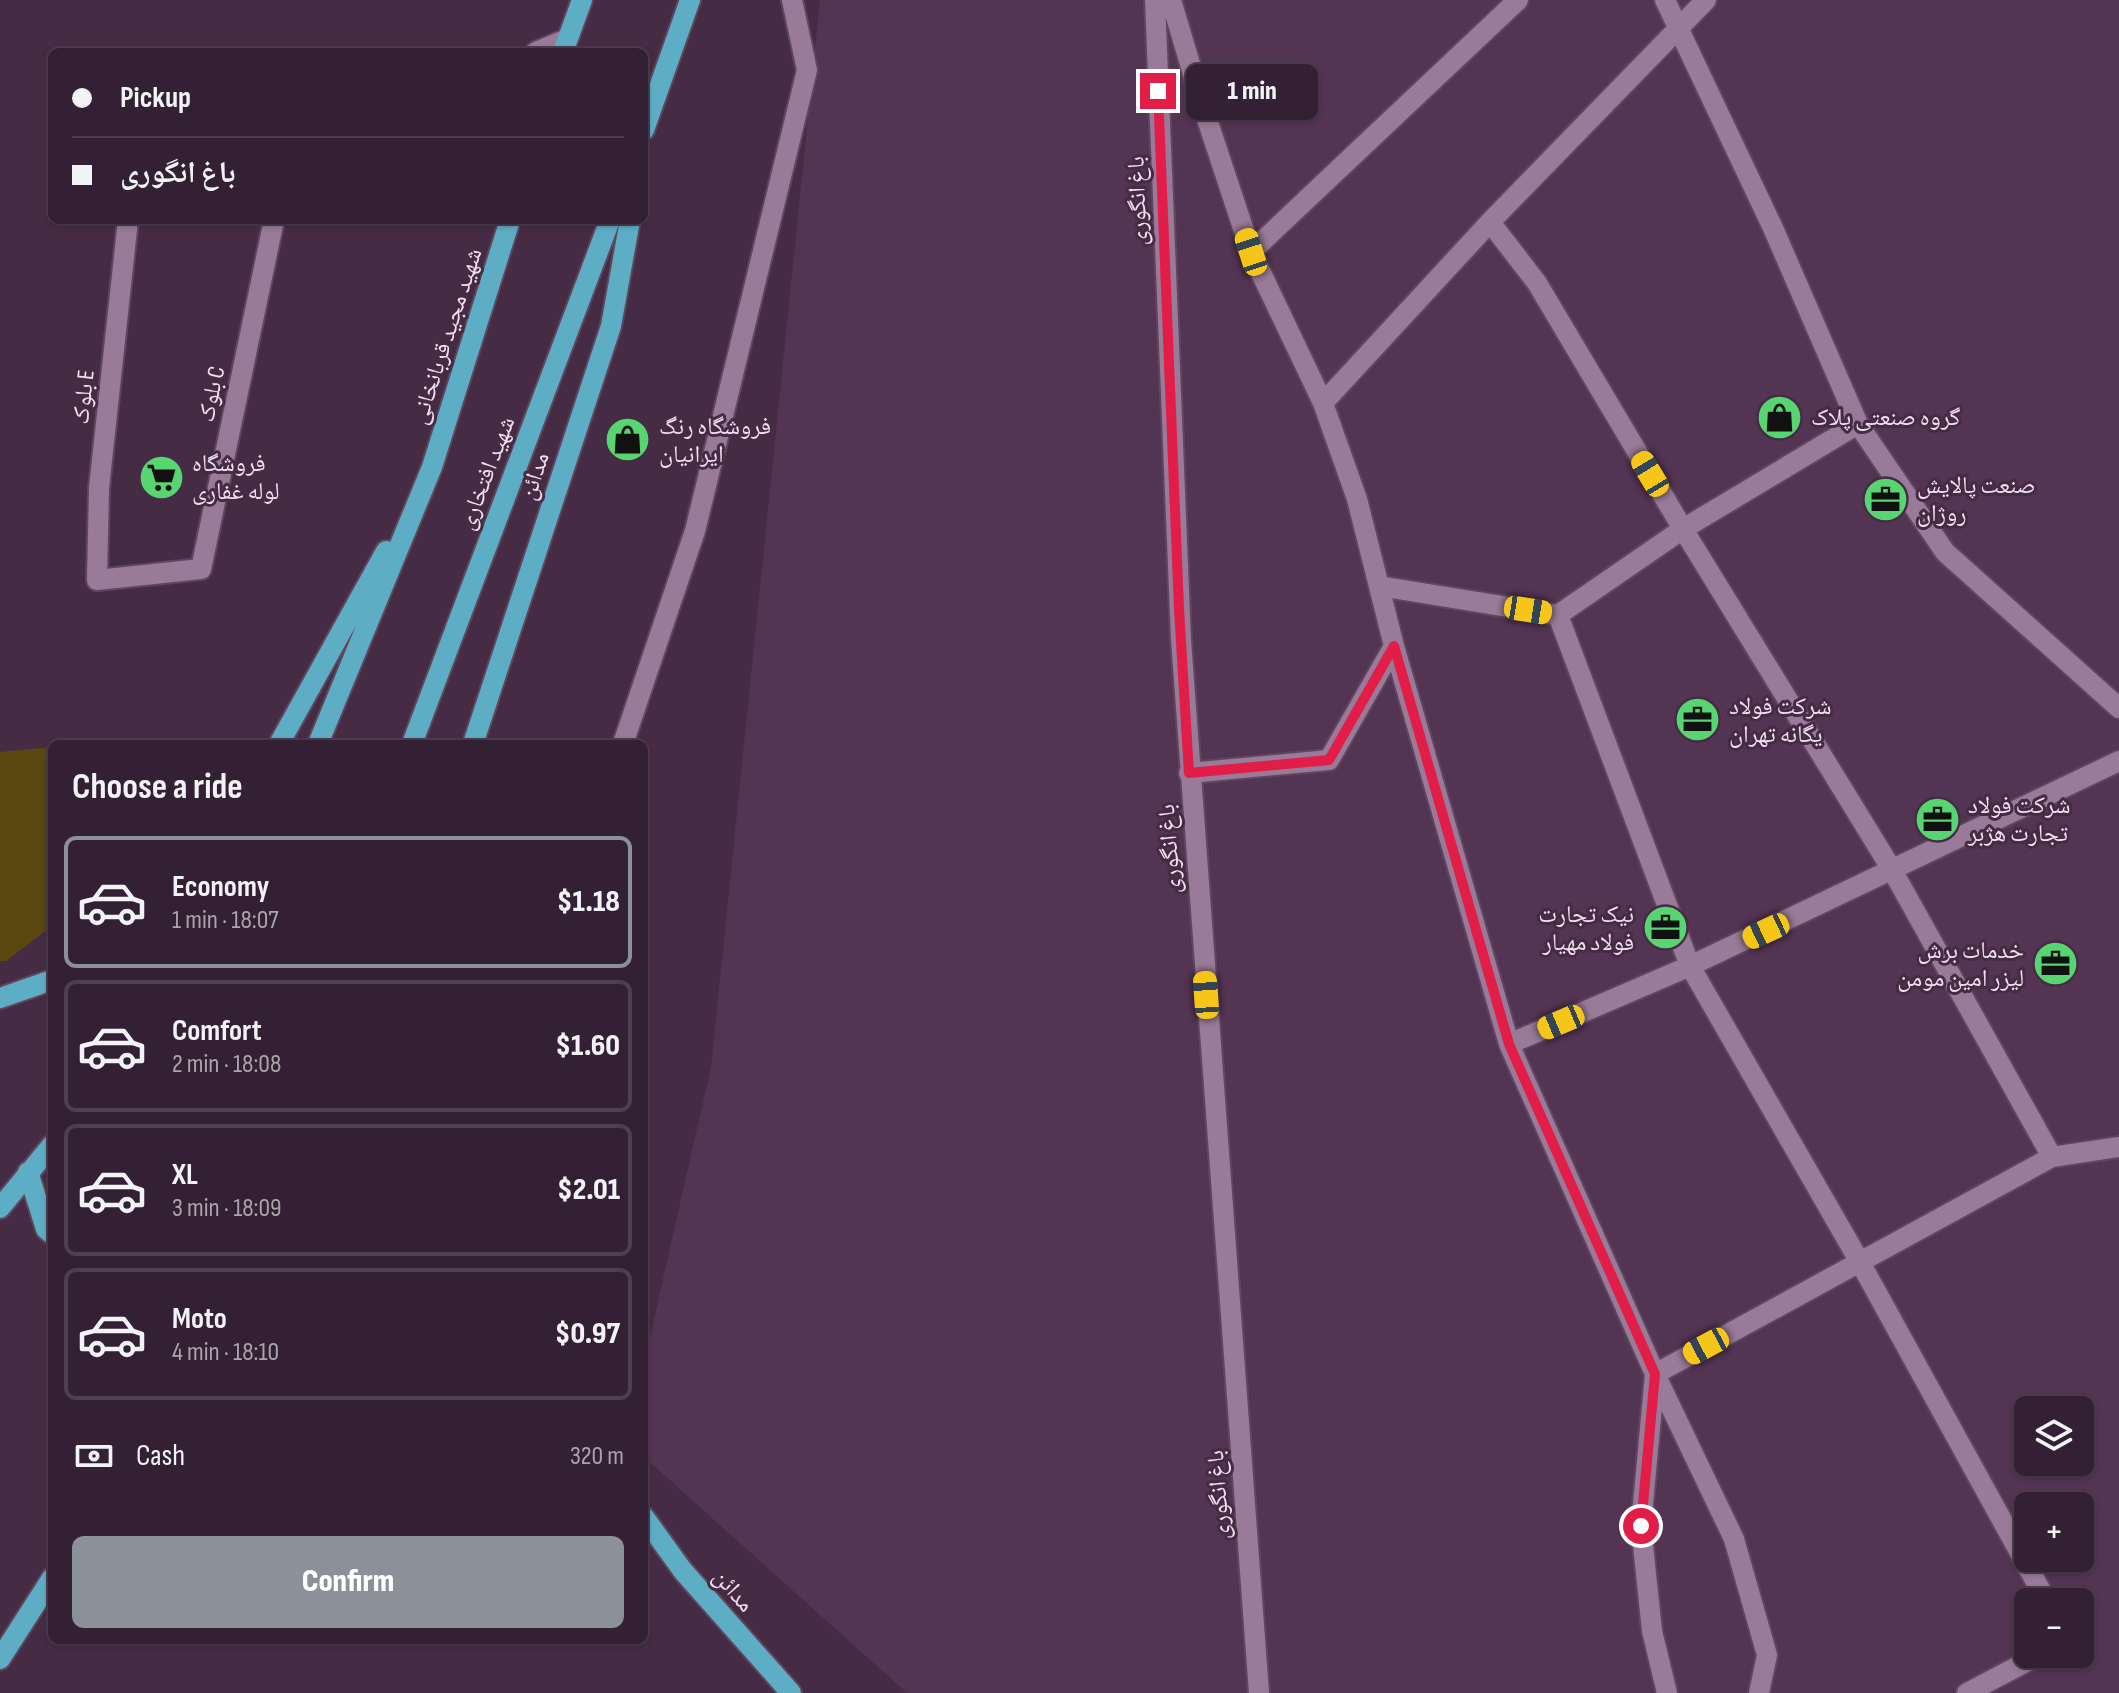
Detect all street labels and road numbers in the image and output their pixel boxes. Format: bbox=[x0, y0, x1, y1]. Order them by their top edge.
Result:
street label: باغ انگوری bbox=[1121, 156, 1154, 246]
street label: شهید مجید قربانخانی bbox=[404, 244, 489, 428]
street label: بلوک C bbox=[191, 363, 232, 425]
street label: بلوک E bbox=[66, 368, 101, 426]
street label: شهید افتخاری bbox=[452, 412, 521, 534]
street label: مدائن bbox=[513, 449, 556, 504]
street label: باغ انگوری bbox=[1152, 803, 1187, 895]
street label: باغ انگوری bbox=[1201, 1449, 1236, 1541]
street label: مدائن bbox=[707, 1562, 761, 1618]

